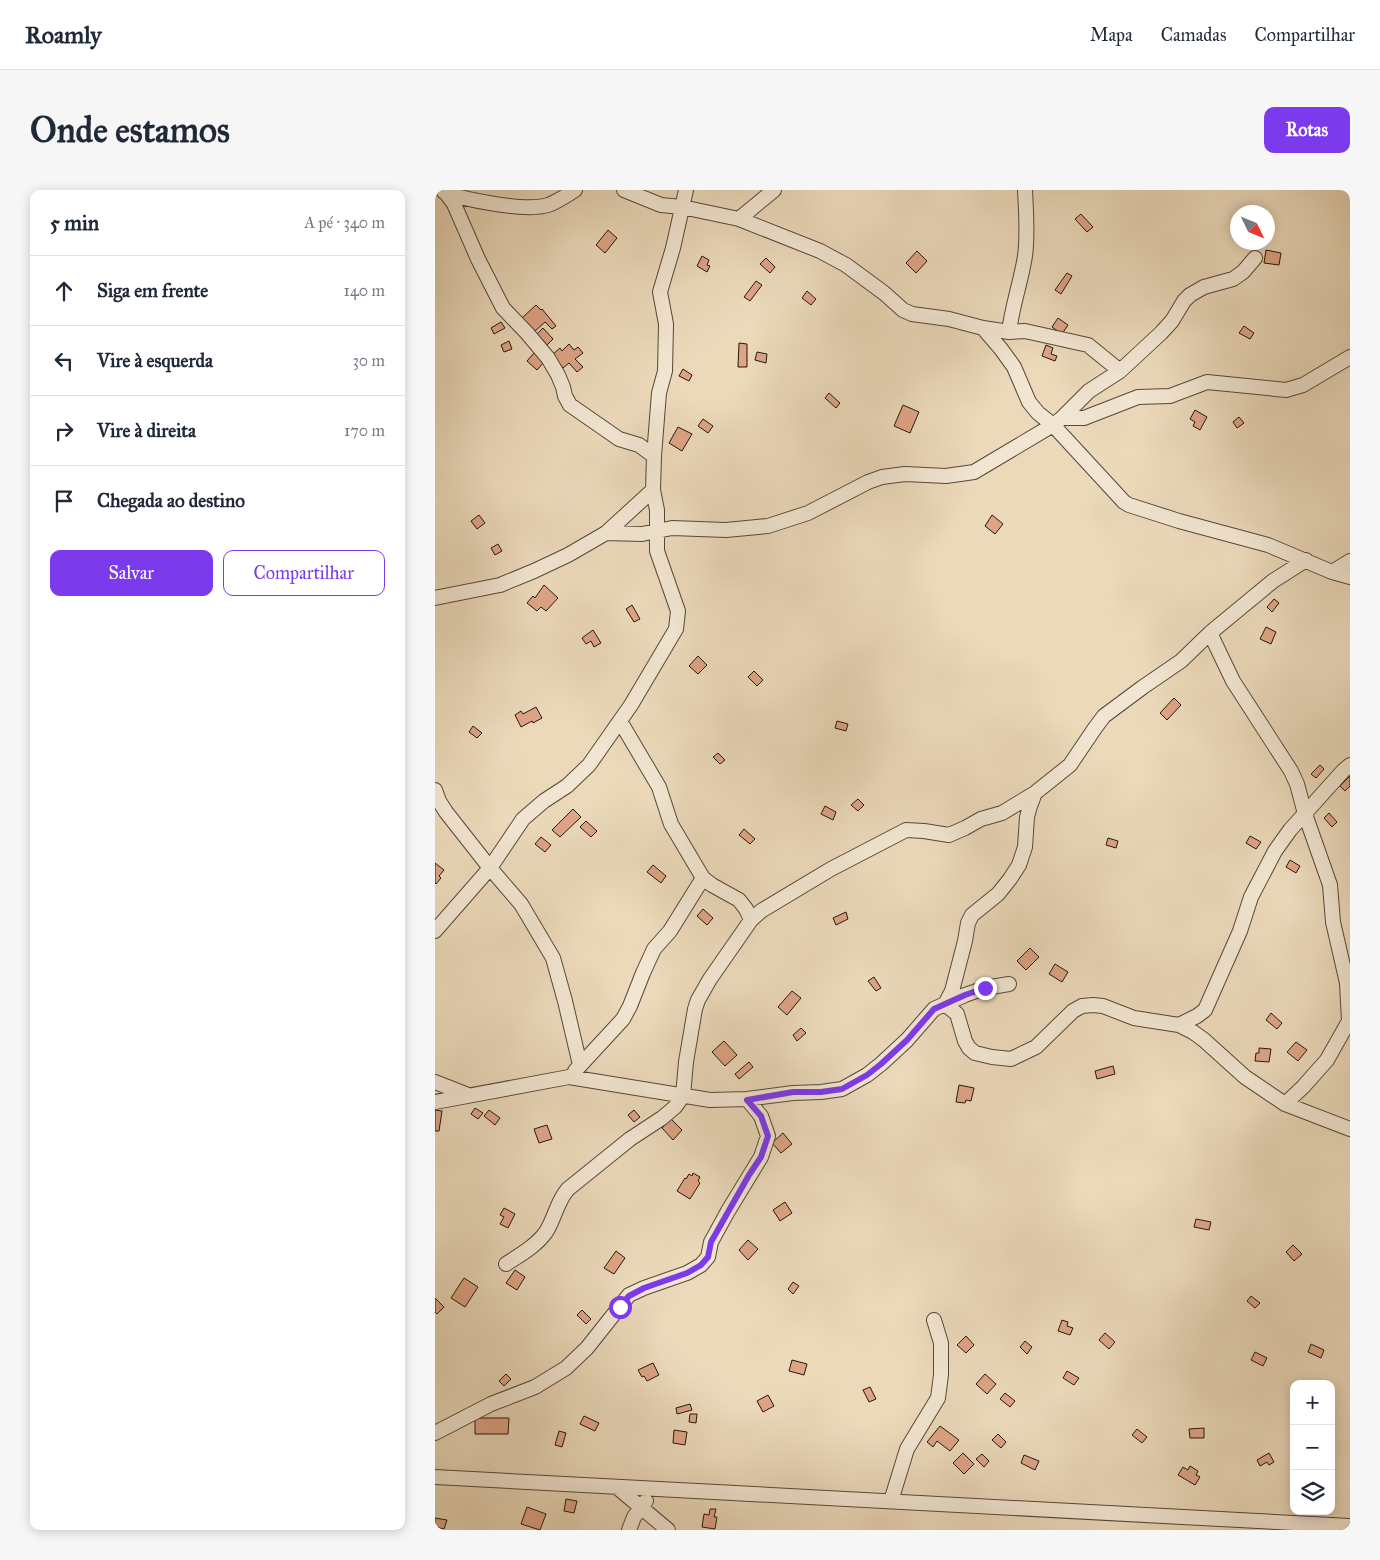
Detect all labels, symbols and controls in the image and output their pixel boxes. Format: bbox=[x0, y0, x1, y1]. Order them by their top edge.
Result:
text: Roamly bbox=[25, 20, 102, 50]
text: Mapa bbox=[1090, 24, 1133, 46]
text: Camadas bbox=[1161, 24, 1227, 46]
text: Compartilhar bbox=[1255, 24, 1355, 46]
button: Rotas bbox=[1264, 107, 1350, 153]
text: Onde estamos bbox=[30, 109, 230, 152]
north arrow bbox=[1230, 205, 1275, 250]
text: 5 min bbox=[50, 210, 99, 236]
text: A pé · 340 m bbox=[304, 213, 385, 232]
icon: ahead bbox=[50, 277, 78, 305]
text: Siga em frente bbox=[97, 279, 208, 302]
text: 140 m bbox=[344, 281, 385, 300]
icon: left bbox=[50, 347, 78, 375]
text: Vire à esquerda bbox=[97, 349, 213, 372]
text: 30 m bbox=[352, 351, 385, 370]
icon: right bbox=[50, 417, 78, 445]
text: Vire à direita bbox=[97, 419, 196, 442]
text: 170 m bbox=[344, 421, 385, 440]
icon: arrive bbox=[50, 487, 78, 515]
text: Chegada ao destino bbox=[97, 489, 245, 512]
button: Salvar bbox=[50, 550, 213, 596]
button: Compartilhar bbox=[223, 550, 385, 596]
route end bbox=[974, 977, 997, 1000]
route start bbox=[609, 1296, 632, 1319]
map controls bbox=[1290, 1380, 1335, 1515]
button: + bbox=[1290, 1380, 1335, 1425]
button: − bbox=[1290, 1425, 1335, 1470]
button: layers bbox=[1290, 1470, 1335, 1515]

